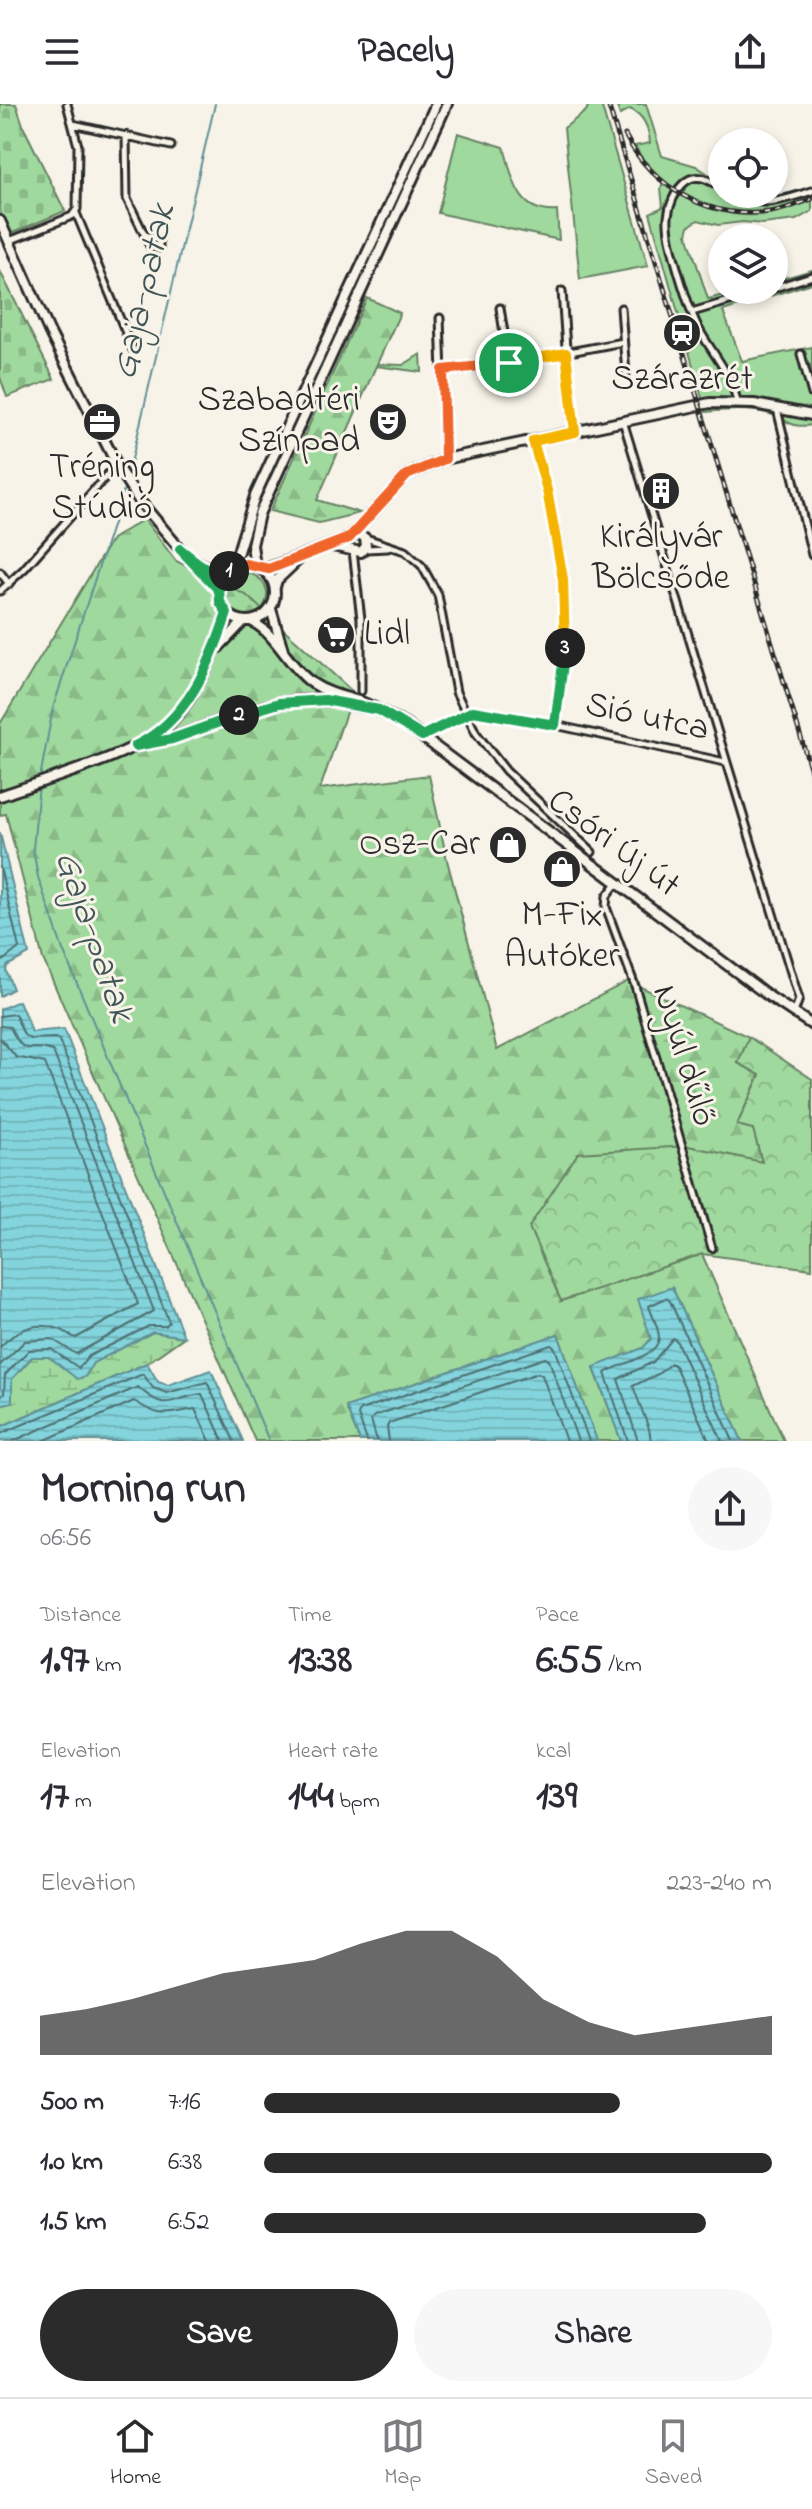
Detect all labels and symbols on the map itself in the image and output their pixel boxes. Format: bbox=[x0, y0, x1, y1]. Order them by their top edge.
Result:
water label: Gaja-patak bbox=[98, 198, 193, 385]
station icon: Szárazrét bbox=[661, 312, 703, 354]
pin bbox=[475, 329, 543, 397]
place label: Szárazrét bbox=[611, 354, 753, 407]
place label: Szabadtéri Színpad bbox=[198, 375, 360, 469]
office icon: Tréning Stúdió bbox=[81, 401, 123, 443]
theatre icon: Szabadtéri Színpad bbox=[367, 401, 409, 443]
place label: Tréning Stúdió bbox=[49, 442, 155, 536]
building icon: Királyvár Bölcsőde bbox=[640, 470, 682, 512]
place label: Királyvár Bölcsőde bbox=[591, 512, 731, 606]
pin: 1 bbox=[209, 551, 249, 591]
place label: Lidl bbox=[364, 609, 410, 662]
supermarket icon: Lidl bbox=[315, 614, 357, 656]
pin: 3 bbox=[545, 628, 585, 668]
street label: Sió utca bbox=[580, 679, 714, 757]
pin: 2 bbox=[219, 695, 259, 735]
street label: Csóri Új út bbox=[535, 776, 691, 912]
place label: Osz-Car bbox=[359, 819, 481, 872]
shop icon: Osz-Car bbox=[487, 824, 529, 866]
water label: Gaja-patak bbox=[38, 844, 149, 1031]
shop icon: M-Fix Autóker bbox=[541, 848, 583, 890]
place label: M-Fix Autóker bbox=[504, 890, 621, 984]
street label: Nyúl dűlő bbox=[636, 979, 730, 1133]

